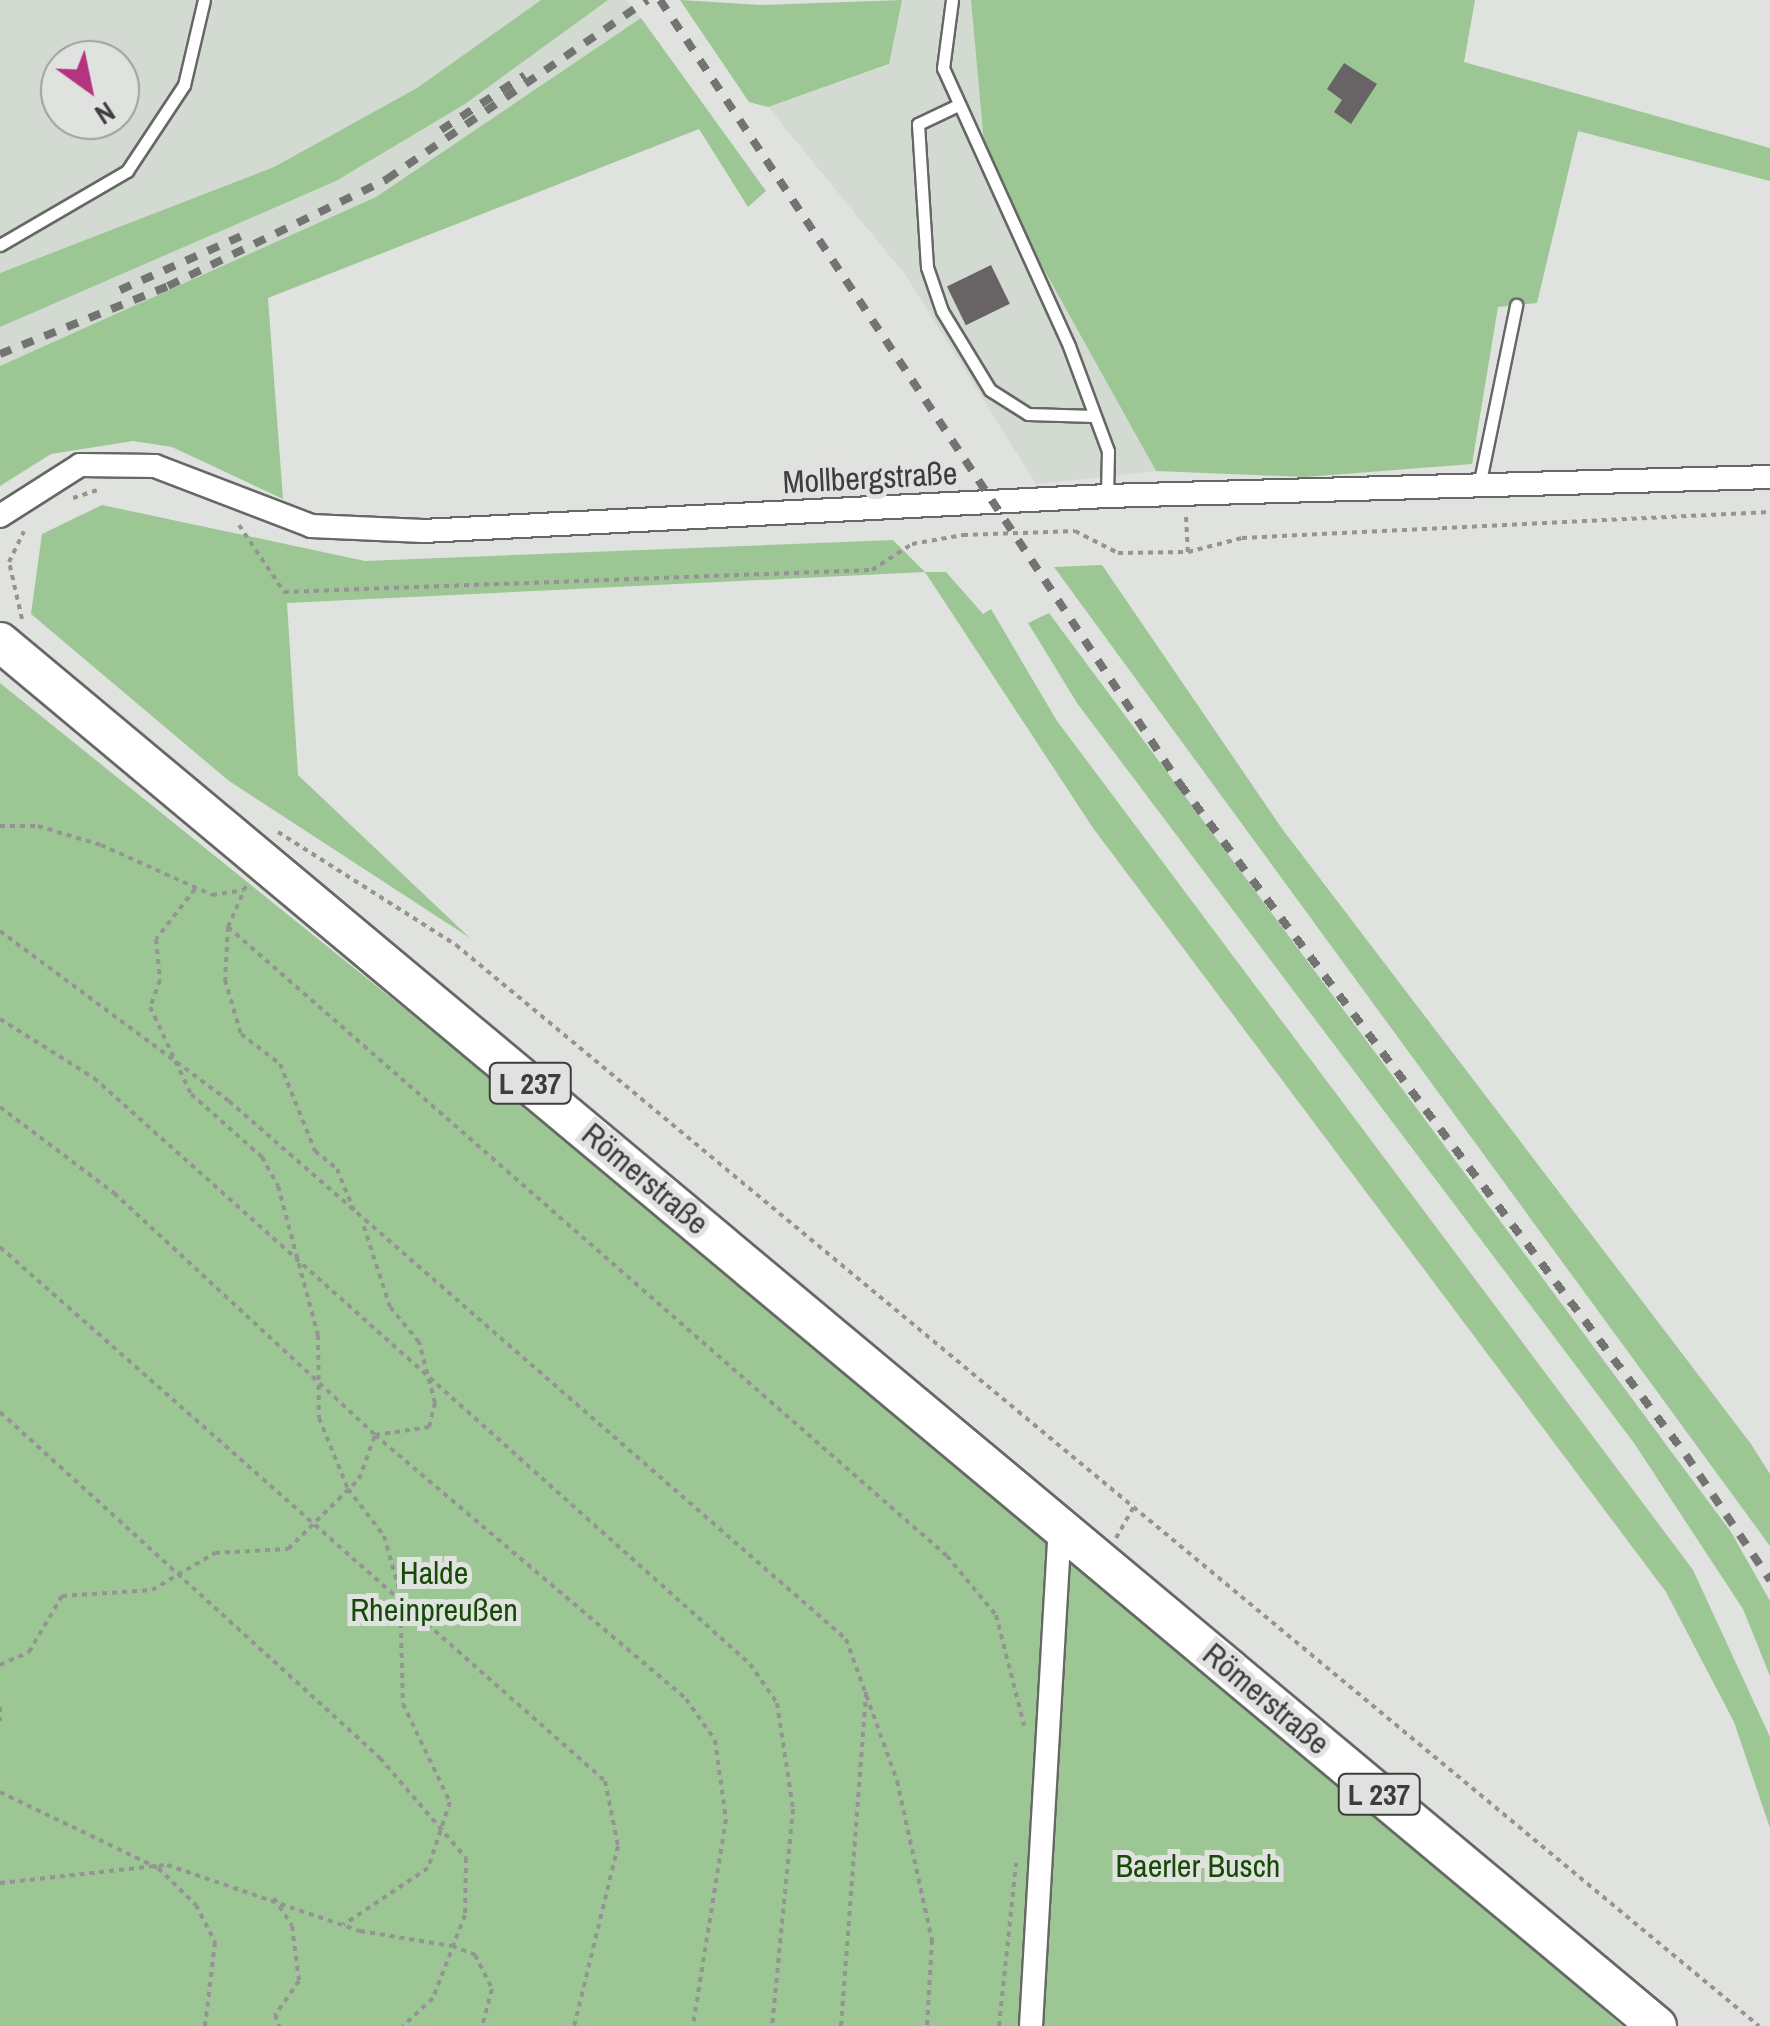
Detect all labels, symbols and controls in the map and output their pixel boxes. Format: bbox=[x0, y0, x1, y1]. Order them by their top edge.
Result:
north arrow bbox=[40, 40, 140, 140]
text: N bbox=[88, 93, 123, 134]
street label: Mollbergstraße bbox=[782, 454, 958, 502]
road number: L 237 bbox=[488, 1058, 572, 1108]
street label: Römerstraße bbox=[574, 1115, 716, 1243]
park label: Halde Rheinpreußen bbox=[350, 1555, 518, 1630]
street label: Römerstraße bbox=[1195, 1635, 1337, 1763]
road number: L 237 bbox=[1336, 1769, 1422, 1819]
park label: Baerler Busch bbox=[1116, 1847, 1280, 1885]

